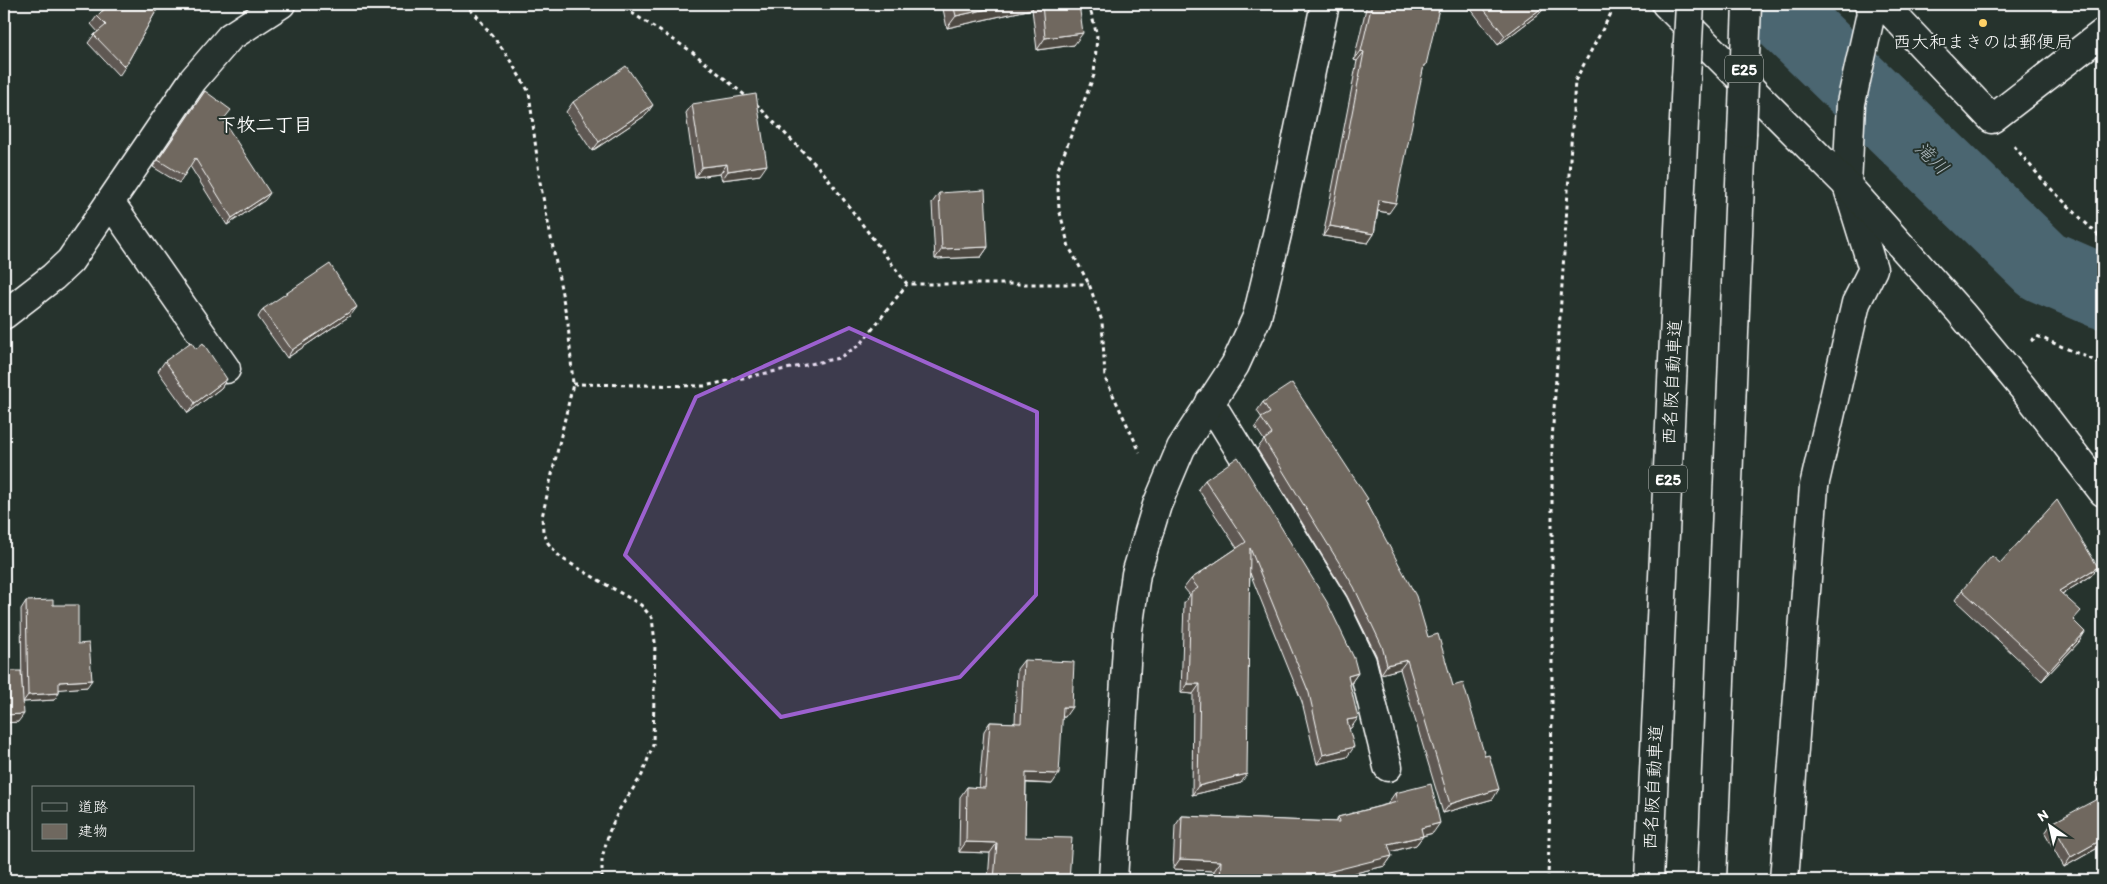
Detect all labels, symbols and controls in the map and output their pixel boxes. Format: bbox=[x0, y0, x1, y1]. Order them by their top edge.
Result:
marker: 西大和まきのは郵便局 bbox=[1977, 17, 1989, 29]
place label: 西大和まきのは郵便局 bbox=[1893, 31, 2073, 53]
road number: E25 bbox=[1725, 56, 1763, 82]
district label: 下牧二丁目 bbox=[217, 113, 313, 136]
water label: 滝川 bbox=[1910, 137, 1954, 179]
street label: 西名阪自動車道 bbox=[1658, 319, 1686, 445]
road number: E25 bbox=[1649, 466, 1687, 492]
street label: 西名阪自動車道 bbox=[1639, 724, 1667, 850]
legend bbox=[32, 786, 195, 852]
text: 道路 bbox=[78, 798, 108, 816]
north arrow bbox=[2024, 802, 2074, 852]
text: N bbox=[2034, 806, 2052, 825]
text: 建物 bbox=[78, 822, 108, 840]

